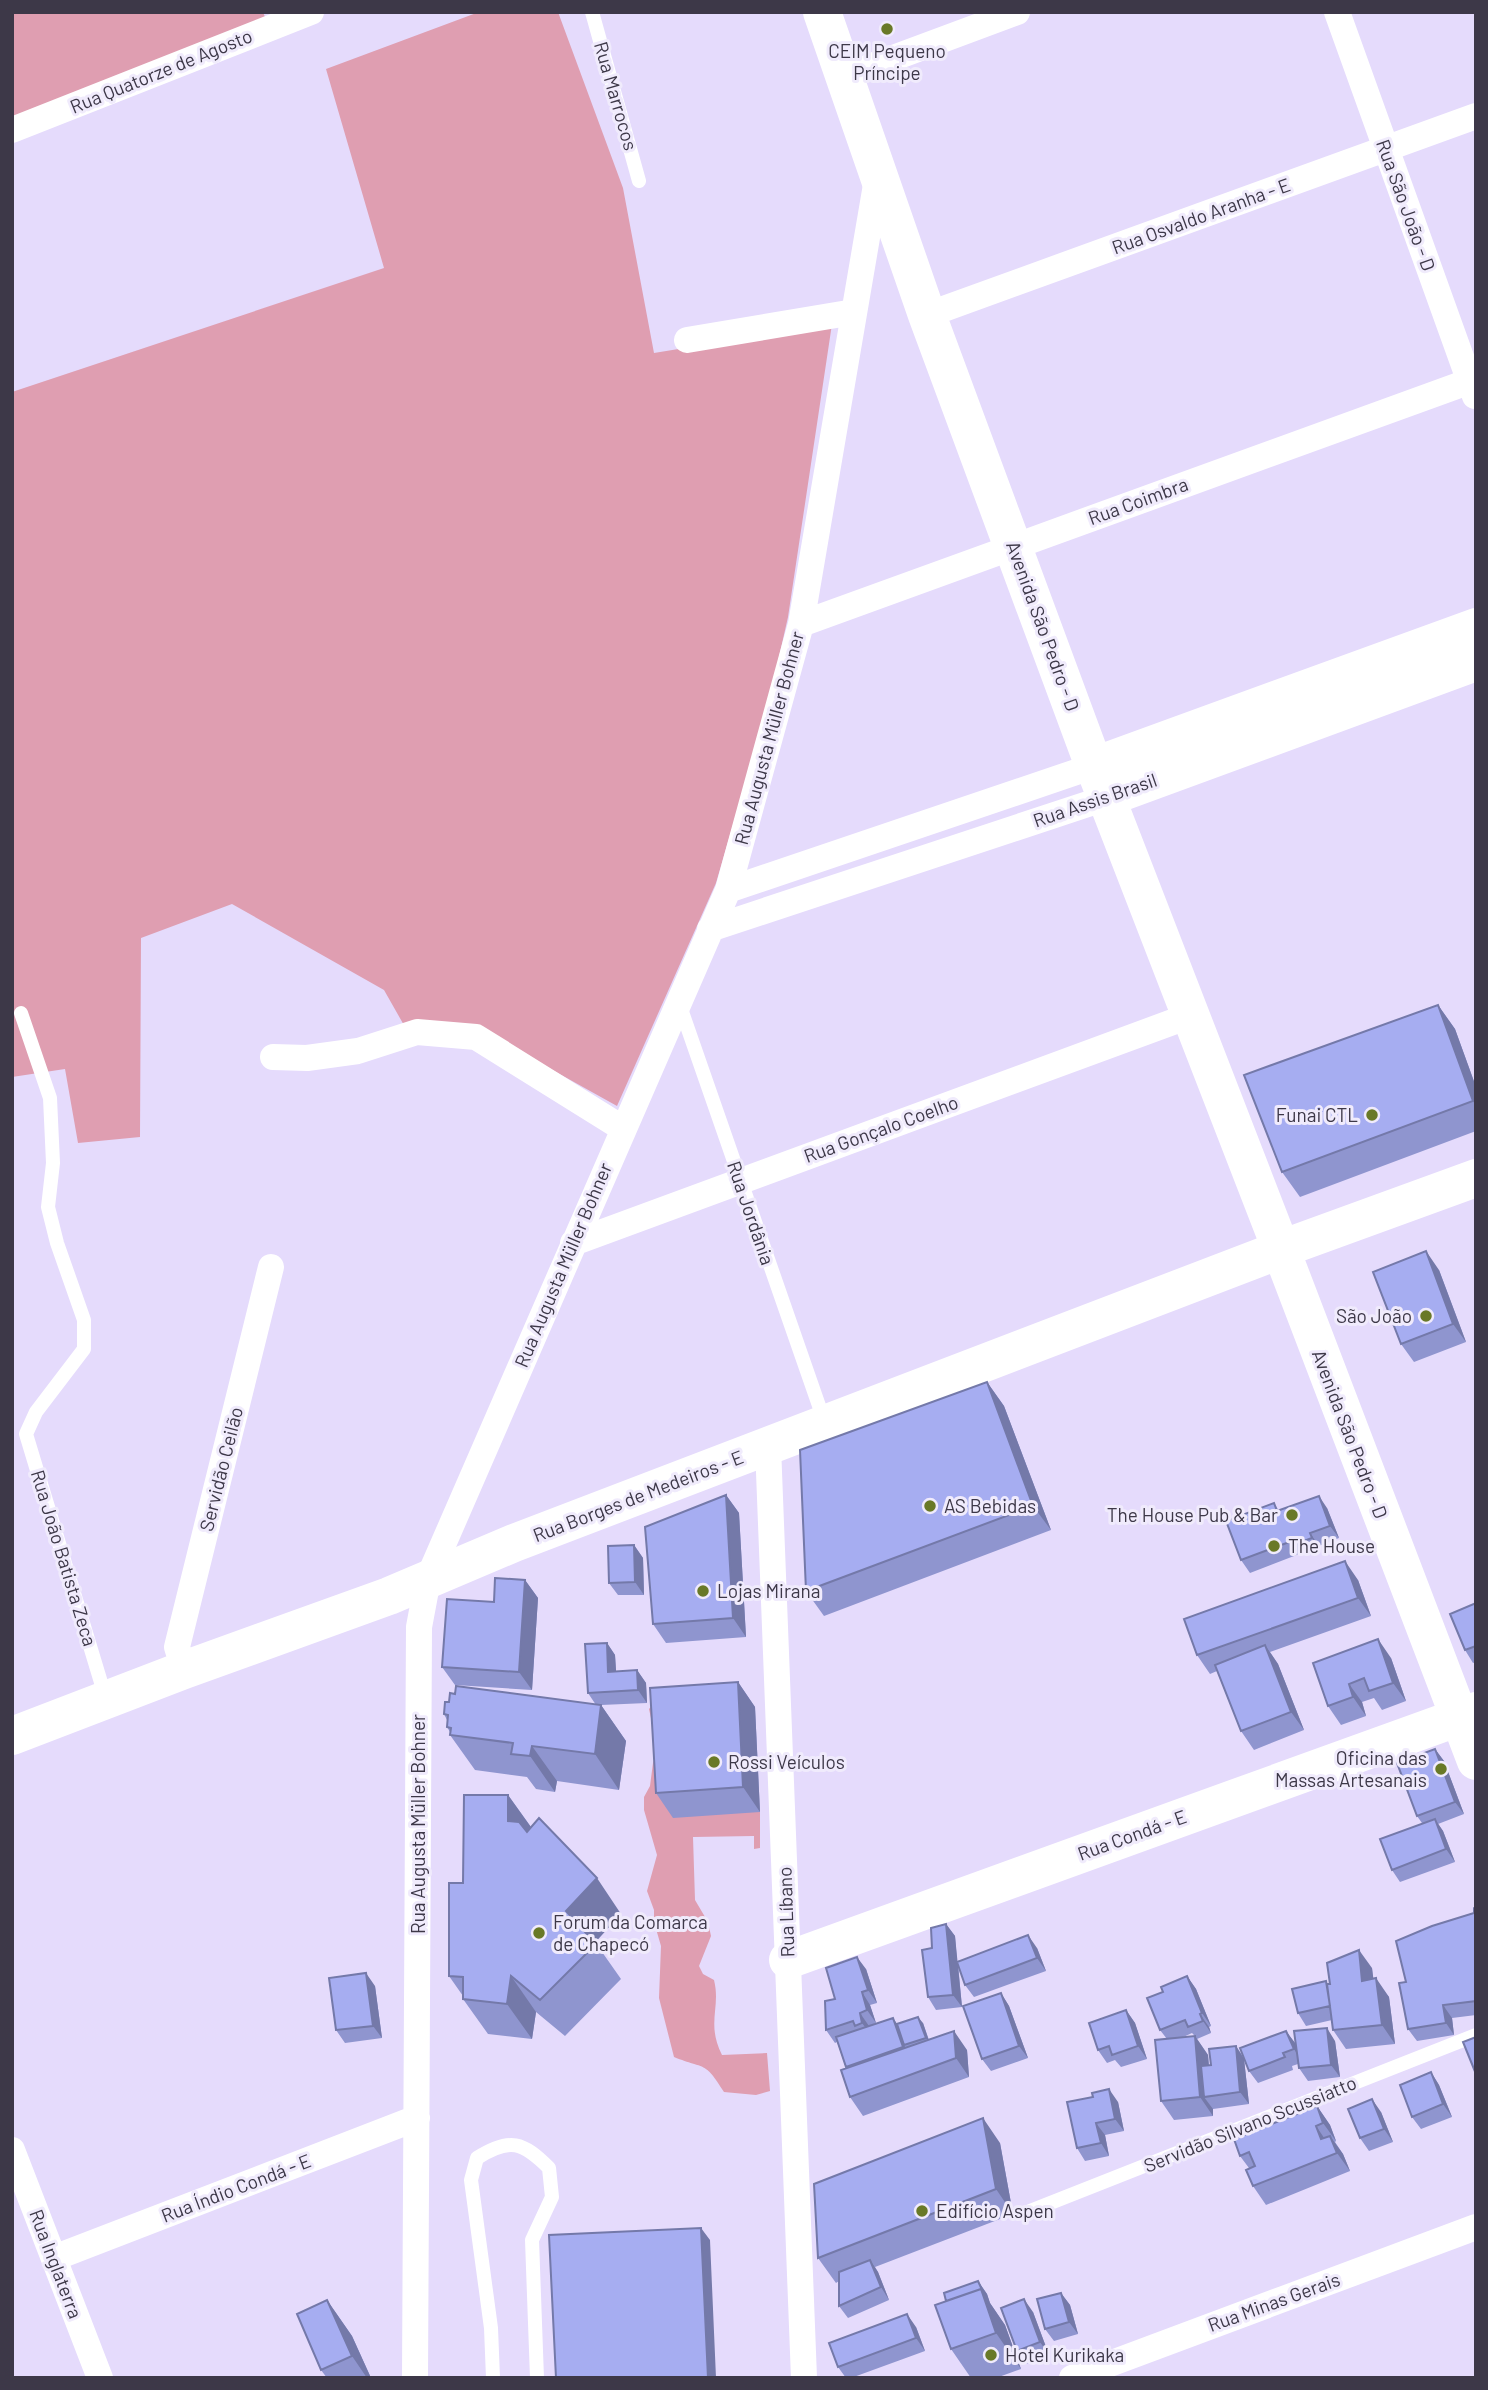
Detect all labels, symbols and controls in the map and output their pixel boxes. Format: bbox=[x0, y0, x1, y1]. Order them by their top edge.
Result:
marker: CEIM Pequeno Príncipe bbox=[879, 21, 895, 37]
street label: Rua Quatorze de Agosto bbox=[66, 23, 255, 118]
street label: Rua Marrocos bbox=[590, 39, 643, 153]
place label: CEIM Pequeno Príncipe bbox=[828, 39, 946, 84]
street label: Rua São João - D bbox=[1372, 136, 1441, 274]
street label: Rua Osvaldo Aranha - E bbox=[1109, 173, 1293, 258]
street label: Rua Coimbra bbox=[1085, 472, 1191, 529]
street label: Avenida São Pedro - D bbox=[1002, 538, 1085, 714]
street label: Rua Augusta Müller Bohner bbox=[729, 629, 808, 847]
street label: Rua Assis Brasil bbox=[1030, 768, 1160, 831]
street label: Rua Gonçalo Coelho bbox=[801, 1090, 961, 1167]
place label: Funai CTL bbox=[1276, 1103, 1358, 1126]
marker: Funai CTL bbox=[1364, 1107, 1380, 1123]
street label: Rua Jordânia bbox=[723, 1158, 780, 1268]
street label: Rua Augusta Müller Bohner bbox=[509, 1159, 616, 1371]
place label: São João bbox=[1336, 1304, 1412, 1327]
marker: São João bbox=[1418, 1308, 1434, 1324]
street label: Avenida São Pedro - D bbox=[1308, 1346, 1393, 1521]
street label: Servidão Ceilão bbox=[194, 1404, 247, 1533]
street label: Rua Borges de Medeiros - E bbox=[529, 1445, 746, 1546]
street label: Rua João Batista Zeca bbox=[27, 1467, 102, 1649]
place label: AS Bebidas bbox=[944, 1494, 1036, 1517]
marker: AS Bebidas bbox=[922, 1498, 938, 1514]
place label: The House Pub & Bar bbox=[1107, 1503, 1278, 1526]
marker: The House Pub & Bar bbox=[1284, 1507, 1300, 1523]
place label: The House bbox=[1288, 1534, 1375, 1557]
marker: The House bbox=[1266, 1538, 1282, 1554]
place label: Lojas Mirana bbox=[717, 1579, 820, 1602]
marker: Lojas Mirana bbox=[695, 1583, 711, 1599]
street label: Rua Augusta Müller Bohner bbox=[406, 1714, 429, 1934]
place label: Oficina das Massas Artesanais bbox=[1275, 1746, 1427, 1791]
place label: Rossi Veículos bbox=[728, 1750, 845, 1773]
marker: Rossi Veículos bbox=[706, 1754, 722, 1770]
marker: Oficina das Massas Artesanais bbox=[1433, 1761, 1449, 1777]
street label: Rua Condá - E bbox=[1074, 1804, 1189, 1865]
street label: Rua Líbano bbox=[772, 1866, 799, 1958]
place label: Forum da Comarca de Chapecó bbox=[553, 1910, 708, 1955]
marker: Forum da Comarca de Chapecó bbox=[531, 1925, 547, 1941]
street label: Servidão Silvano Scussiatto bbox=[1140, 2070, 1359, 2177]
street label: Rua Índio Condá - E bbox=[158, 2148, 314, 2227]
place label: Edifício Aspen bbox=[936, 2199, 1054, 2222]
marker: Edifício Aspen bbox=[914, 2203, 930, 2219]
street label: Rua Inglaterra bbox=[25, 2206, 88, 2322]
street label: Rua Minas Gerais bbox=[1205, 2267, 1343, 2336]
place label: Hotel Kurikaka bbox=[1005, 2343, 1124, 2366]
marker: Hotel Kurikaka bbox=[983, 2347, 999, 2363]

